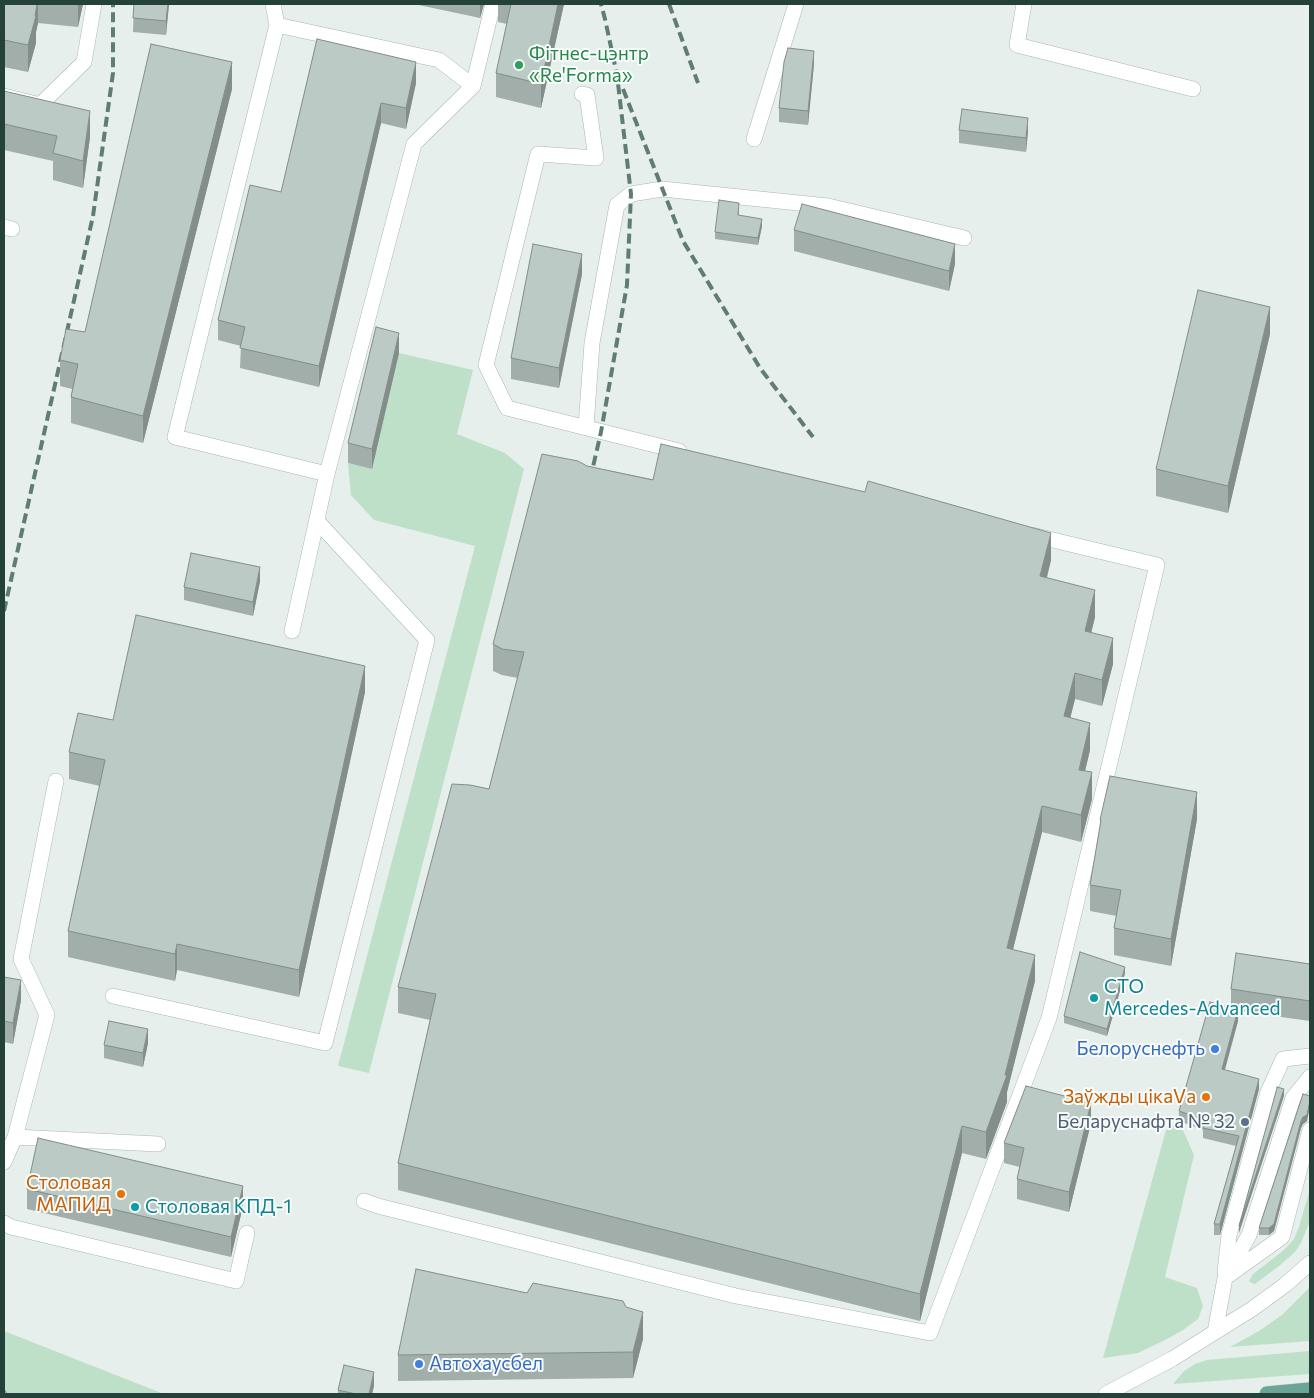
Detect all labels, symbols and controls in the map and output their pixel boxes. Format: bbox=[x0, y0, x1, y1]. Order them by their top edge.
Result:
place label: Фітнес-цэнтр «Re'Forma» bbox=[529, 43, 649, 87]
marker: Фітнес-цэнтр «Re'Forma» bbox=[513, 59, 525, 71]
place label: СТО Mercedes-Advanced bbox=[1104, 976, 1281, 1020]
marker: СТО Mercedes-Advanced bbox=[1088, 992, 1100, 1004]
place label: Белоруснефть bbox=[1077, 1038, 1205, 1060]
marker: Белоруснефть bbox=[1209, 1043, 1221, 1055]
place label: Заўжды цікаVа bbox=[1063, 1086, 1196, 1108]
marker: Заўжды цікаVа bbox=[1200, 1091, 1212, 1103]
place label: Беларуснафта № 32 bbox=[1057, 1111, 1235, 1133]
marker: Беларуснафта № 32 bbox=[1239, 1116, 1251, 1128]
place label: Столовая МАПИД bbox=[26, 1172, 111, 1216]
marker: Столовая МАПИД bbox=[115, 1188, 127, 1200]
place label: Столовая КПД-1 bbox=[145, 1196, 292, 1218]
marker: Столовая КПД-1 bbox=[129, 1201, 141, 1213]
place label: Автохаусбел bbox=[429, 1353, 543, 1375]
marker: Автохаусбел bbox=[413, 1358, 425, 1370]

